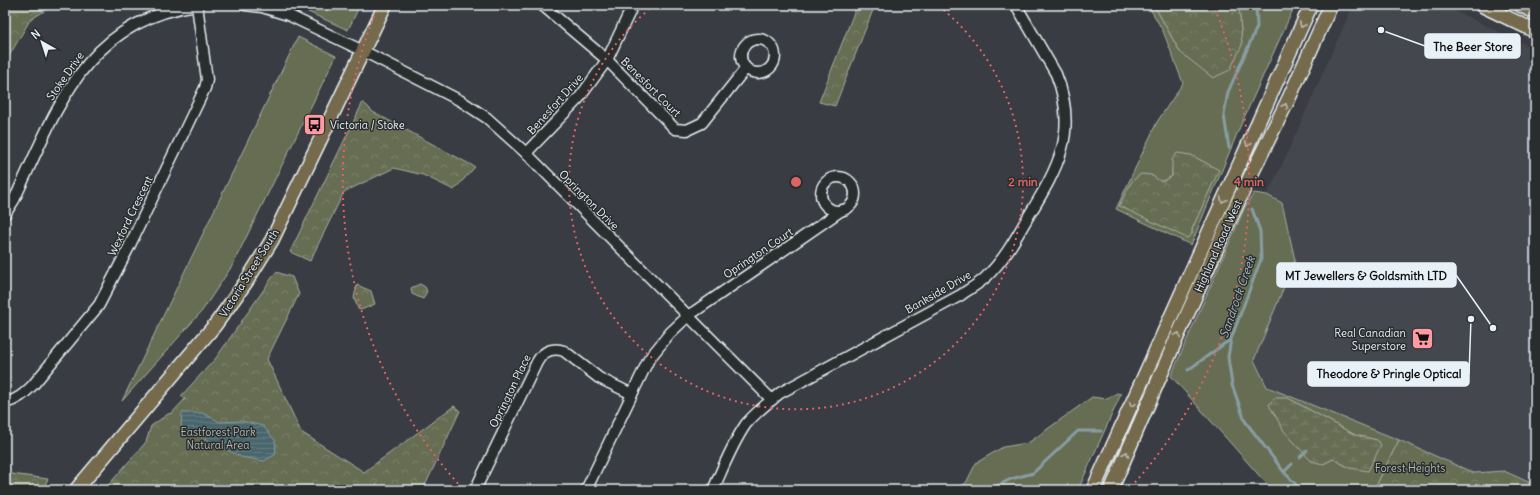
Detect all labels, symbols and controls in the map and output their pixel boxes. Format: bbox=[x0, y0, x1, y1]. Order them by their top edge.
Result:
one-way arrow bbox=[1299, 21, 1307, 28]
north arrow bbox=[22, 22, 62, 62]
text: N bbox=[28, 26, 43, 42]
callout: The Beer Store bbox=[1425, 34, 1520, 58]
text: The Beer Store bbox=[1433, 39, 1513, 54]
street label: Stoke Drive bbox=[43, 49, 87, 103]
street label: Benesfort Court bbox=[618, 54, 684, 120]
street label: Benesfort Drive bbox=[524, 71, 586, 137]
one-way arrow bbox=[1280, 103, 1288, 110]
bus stop icon: Victoria / Stoke bbox=[302, 112, 328, 138]
place label: Victoria / Stoke bbox=[330, 118, 405, 132]
one-way arrow bbox=[1245, 140, 1253, 148]
street label: Oprington Drive bbox=[556, 167, 622, 233]
street label: Wexford Crescent bbox=[105, 173, 156, 258]
text: 2 min bbox=[1008, 174, 1038, 189]
text: 4 min bbox=[1234, 174, 1264, 189]
centre of rings bbox=[789, 175, 803, 189]
one-way arrow bbox=[1220, 196, 1228, 204]
street label: Highland Road West bbox=[1191, 197, 1245, 294]
street label: Oprington Court bbox=[720, 224, 796, 281]
street label: Victoria Street South bbox=[216, 226, 282, 320]
water label: Sandrock Creek bbox=[1216, 253, 1258, 340]
callout: MT Jewellers & Goldsmith LTD bbox=[1277, 263, 1456, 287]
street label: Bankside Drive bbox=[902, 267, 974, 317]
text: MT Jewellers & Goldsmith LTD bbox=[1285, 268, 1448, 283]
place label: Real Canadian Superstore bbox=[1334, 326, 1406, 353]
supermarket icon: Real Canadian Superstore bbox=[1409, 326, 1435, 352]
one-way arrow bbox=[1173, 331, 1181, 338]
street label: Oprington Place bbox=[486, 352, 534, 430]
callout: Theodore & Pringle Optical bbox=[1308, 362, 1469, 386]
text: Theodore & Pringle Optical bbox=[1317, 366, 1462, 382]
one-way arrow bbox=[1128, 400, 1136, 407]
park label: Eastforest Park Natural Area bbox=[180, 425, 256, 452]
one-way arrow bbox=[1122, 451, 1130, 458]
park label: Forest Heights bbox=[1375, 461, 1445, 475]

